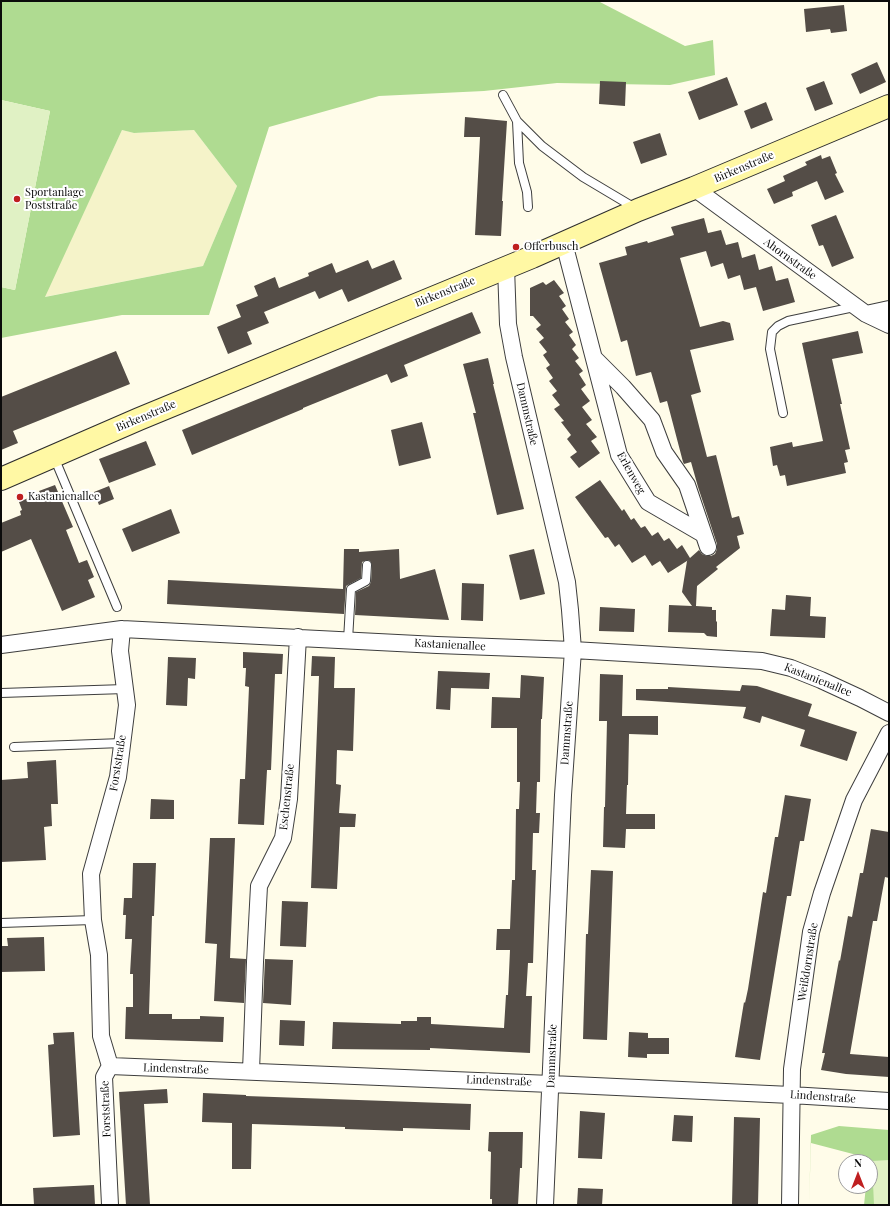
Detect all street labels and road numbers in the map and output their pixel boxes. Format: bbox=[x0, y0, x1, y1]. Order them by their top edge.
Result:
street label: Birkenstraße bbox=[712, 148, 776, 186]
street label: Ahornstraße bbox=[761, 235, 819, 283]
street label: Birkenstraße bbox=[413, 274, 477, 310]
street label: Dammstraße bbox=[513, 381, 541, 447]
street label: Birkenstraße bbox=[114, 397, 178, 435]
street label: Erlenweg bbox=[614, 450, 648, 496]
street label: Kastanienallee bbox=[414, 637, 486, 653]
street label: Kastanienallee bbox=[782, 660, 854, 700]
street label: Dammstraße bbox=[558, 701, 576, 765]
street label: Forststraße bbox=[107, 734, 129, 792]
street label: Eschenstraße bbox=[277, 763, 297, 831]
street label: Weißdornstraße bbox=[795, 922, 821, 1002]
street label: Dammstraße bbox=[544, 1024, 560, 1088]
street label: Lindenstraße bbox=[143, 1061, 209, 1077]
street label: Lindenstraße bbox=[466, 1073, 532, 1089]
street label: Forststraße bbox=[98, 1080, 114, 1138]
street label: Lindenstraße bbox=[790, 1088, 856, 1106]

